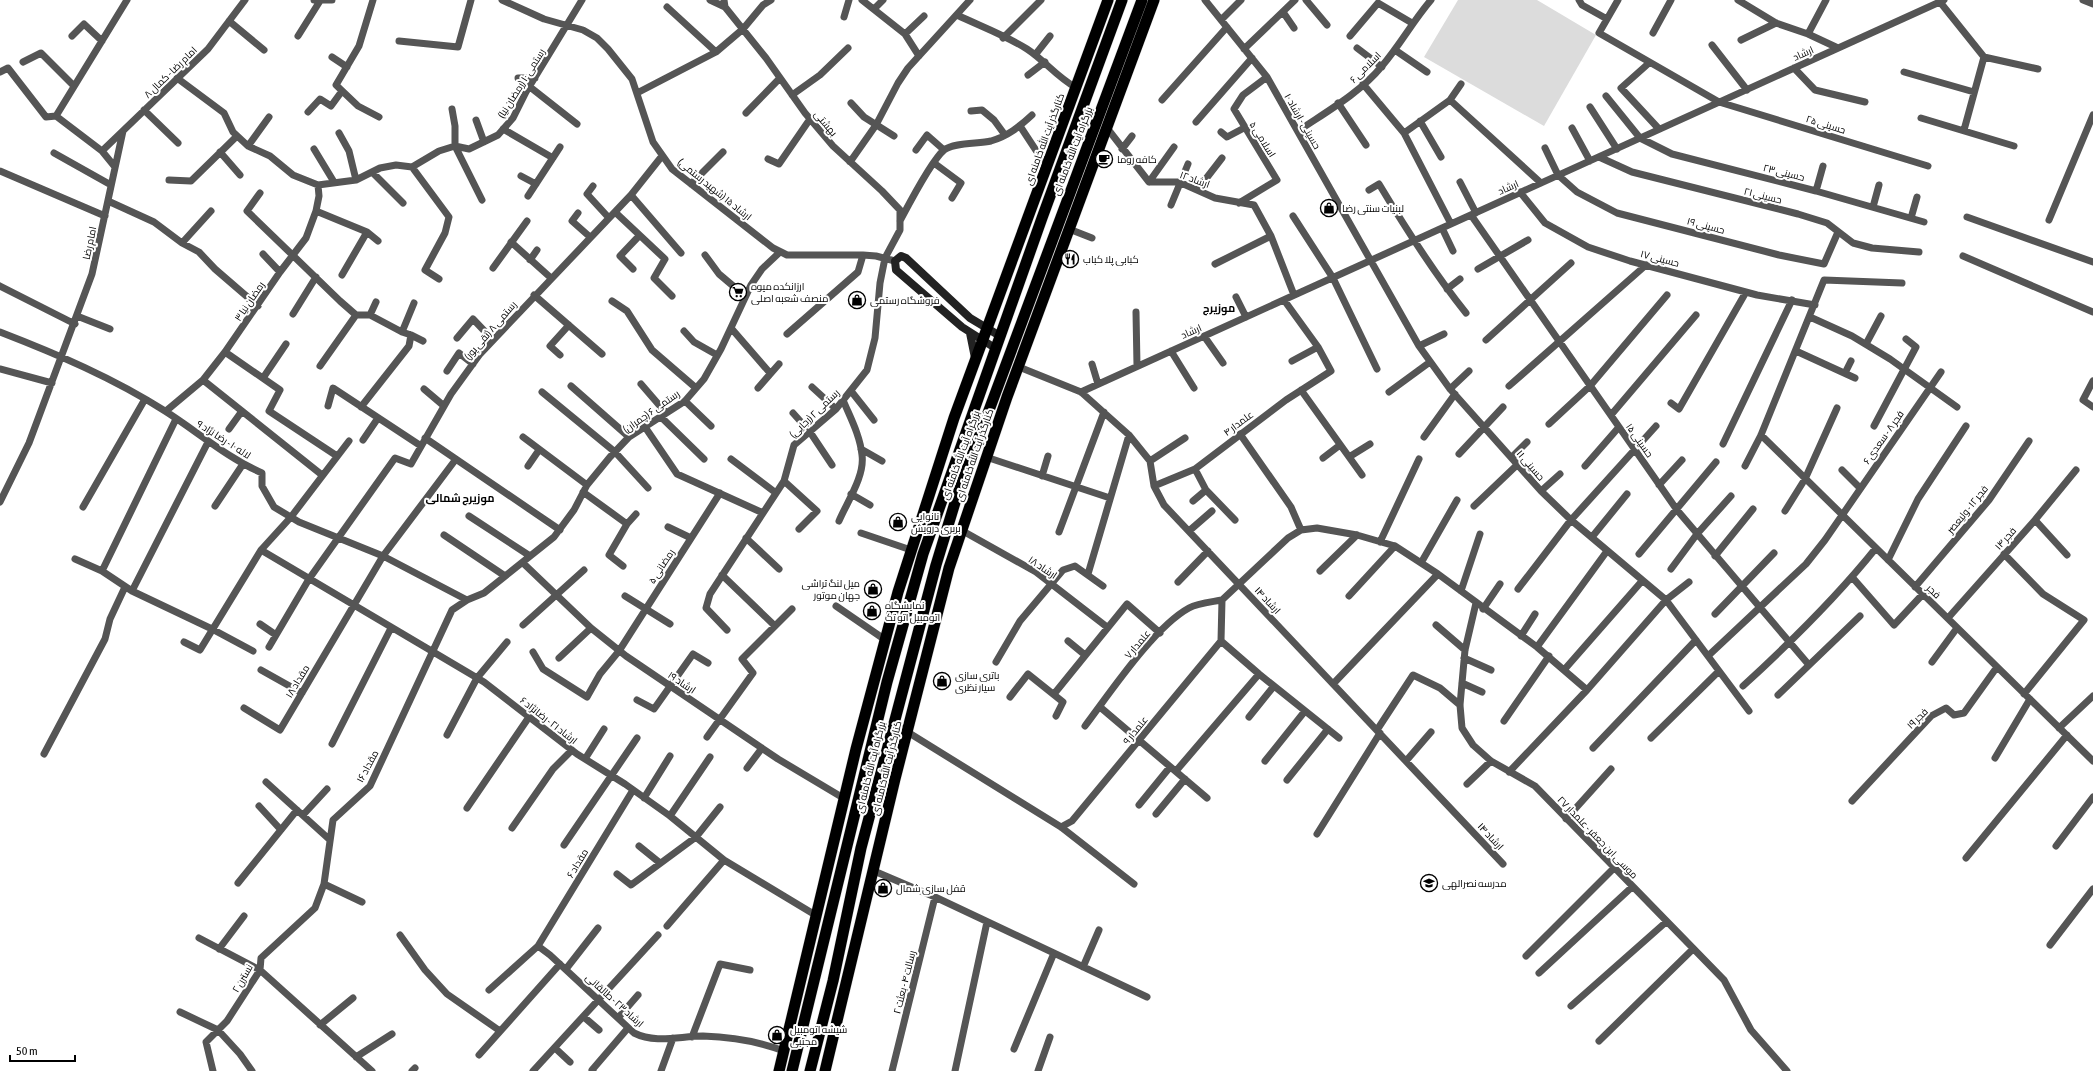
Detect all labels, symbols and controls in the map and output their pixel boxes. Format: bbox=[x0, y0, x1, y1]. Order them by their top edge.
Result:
street label: امام رضا - کمال ۸ bbox=[142, 44, 200, 102]
street label: ارشاد bbox=[1791, 44, 1815, 63]
street label: رستمی ۱۰ (رمضان نیا) bbox=[496, 47, 548, 121]
street label: اسلامی ۶ bbox=[1348, 50, 1384, 86]
street label: کنارگذر آیت الله خامنه ای bbox=[1021, 91, 1067, 187]
street label: حسینی - ارشاد ۱۰ bbox=[1281, 91, 1323, 152]
street label: بزرگراه آیت الله خامنه ای bbox=[1049, 105, 1095, 197]
street label: بهشتی bbox=[811, 108, 839, 139]
street label: حسینی ۲۵ bbox=[1804, 113, 1847, 137]
street label: اسلامی ۵ bbox=[1247, 119, 1278, 160]
cafe icon: کافه روما bbox=[1094, 149, 1114, 169]
place label: کافه روما bbox=[1117, 154, 1157, 165]
street label: ارشاد ۱۵ (شهید رستمی) bbox=[675, 156, 754, 223]
street label: حسینی ۲۳ bbox=[1762, 162, 1806, 184]
street label: ارشاد ۱۲ bbox=[1178, 169, 1211, 190]
street label: ارشاد bbox=[1496, 178, 1520, 197]
street label: حسینی ۲۱ bbox=[1743, 185, 1783, 206]
shop icon: لبنیات سنتی رضا bbox=[1319, 198, 1339, 218]
place label: لبنیات سنتی رضا bbox=[1342, 203, 1404, 215]
street label: حسینی ۱۹ bbox=[1686, 215, 1726, 237]
street label: امام رضا bbox=[81, 226, 100, 261]
street label: حسینی ۱۷ bbox=[1639, 248, 1680, 270]
restaurant icon: کبابی پلا کباب bbox=[1060, 249, 1080, 269]
place label: کبابی پلا کباب bbox=[1083, 254, 1139, 266]
street label: رمضان نیا ۳ bbox=[232, 279, 267, 324]
place label: ارزانکده میوه منصف شعبه اصلی bbox=[751, 281, 828, 305]
supermarket icon: ارزانکده میوه منصف شعبه اصلی bbox=[728, 282, 748, 302]
shop icon: فروشگاه رستمی bbox=[847, 290, 867, 310]
place label: فروشگاه رستمی bbox=[870, 295, 939, 307]
street label: رستمی ۸ (تقی پور) bbox=[462, 299, 519, 362]
district label: موزیرج bbox=[1203, 302, 1235, 316]
street label: ارشاد bbox=[1179, 322, 1203, 341]
street label: رستمی ۲ (رجایی) bbox=[787, 387, 842, 441]
street label: رستمی ۶ (چمران) bbox=[621, 388, 682, 436]
street label: کنارگذر آیت الله خامنه ای bbox=[952, 407, 996, 503]
street label: بزرگراه آیت الله خامنه ای bbox=[937, 408, 983, 502]
street label: فجر ۸ - سعدی ۶ bbox=[1861, 408, 1907, 467]
street label: علمدار ۴ bbox=[1221, 409, 1255, 438]
street label: لاله ۱۰ - رضا نژاد ۹ bbox=[195, 418, 253, 461]
street label: حسینی ۱۵ bbox=[1623, 421, 1655, 460]
street label: حسینی ۱۱ bbox=[1514, 448, 1547, 483]
street label: فجر ۱۲ - ولیعصر bbox=[1944, 483, 1990, 536]
district label: موزیرج شمالی bbox=[426, 492, 494, 506]
place label: نانوایی بربری درویش bbox=[911, 511, 961, 535]
shop icon: نانوایی بربری درویش bbox=[888, 512, 908, 532]
street label: فجر ۱۴ bbox=[1993, 525, 2018, 552]
street label: رمضانی ۵ bbox=[646, 547, 677, 586]
street label: ارشاد ۱۸ bbox=[1026, 554, 1059, 581]
place label: میل لنگ تراشی جهان موتور bbox=[802, 578, 860, 602]
shop icon: میل لنگ تراشی جهان موتور bbox=[863, 579, 883, 599]
street label: فجر bbox=[1924, 581, 1943, 601]
street label: ارشاد ۱۴ bbox=[1253, 585, 1283, 616]
place label: نمایشگاه اتومبیل اتو تک bbox=[885, 600, 940, 624]
shop icon: نمایشگاه اتومبیل اتو تک bbox=[862, 601, 882, 621]
street label: علمدار ۷ bbox=[1122, 628, 1153, 661]
street label: مقداد ۱۸ bbox=[283, 663, 312, 700]
street label: ارشاد ۱۹ bbox=[666, 669, 698, 696]
place label: باتری سازی سیار نظری bbox=[955, 670, 999, 694]
shop icon: باتری سازی سیار نظری bbox=[932, 671, 952, 691]
street label: ارشاد ۲۱ - رضانژاد ۶ bbox=[518, 695, 579, 746]
street label: فجر ۱۹ bbox=[1905, 706, 1930, 731]
street label: علمدار ۹ bbox=[1121, 714, 1150, 747]
street label: کنارگذر آیت الله خامنه ای bbox=[867, 719, 905, 817]
street label: بزرگراه آیت الله خامنه ای bbox=[852, 720, 888, 814]
street label: مقداد ۱۶ bbox=[354, 748, 380, 784]
street label: موسی ابن جعفر - علمدار ۲۷ bbox=[1555, 794, 1640, 882]
street label: ارشاد ۱۴ bbox=[1476, 821, 1506, 852]
street label: مقداد ۶ bbox=[565, 847, 590, 880]
school or university icon: مدرسه نصرالهی bbox=[1419, 873, 1439, 893]
shop icon: قفل سازی شمال bbox=[873, 878, 893, 898]
place label: مدرسه نصرالهی bbox=[1442, 878, 1507, 890]
place label: قفل سازی شمال bbox=[896, 883, 966, 895]
street label: رسالت ۴ - بعثت ۲ bbox=[891, 949, 918, 1015]
street label: نسترن ۲ bbox=[230, 962, 256, 995]
street label: ارشاد ۲۳ - طالقانی bbox=[583, 972, 646, 1030]
place label: شیشه اتومبیل مجتبی bbox=[790, 1024, 847, 1048]
shop icon: شیشه اتومبیل مجتبی bbox=[767, 1025, 787, 1045]
scale bar bbox=[10, 1037, 75, 1063]
text: 50 m bbox=[16, 1044, 38, 1058]

